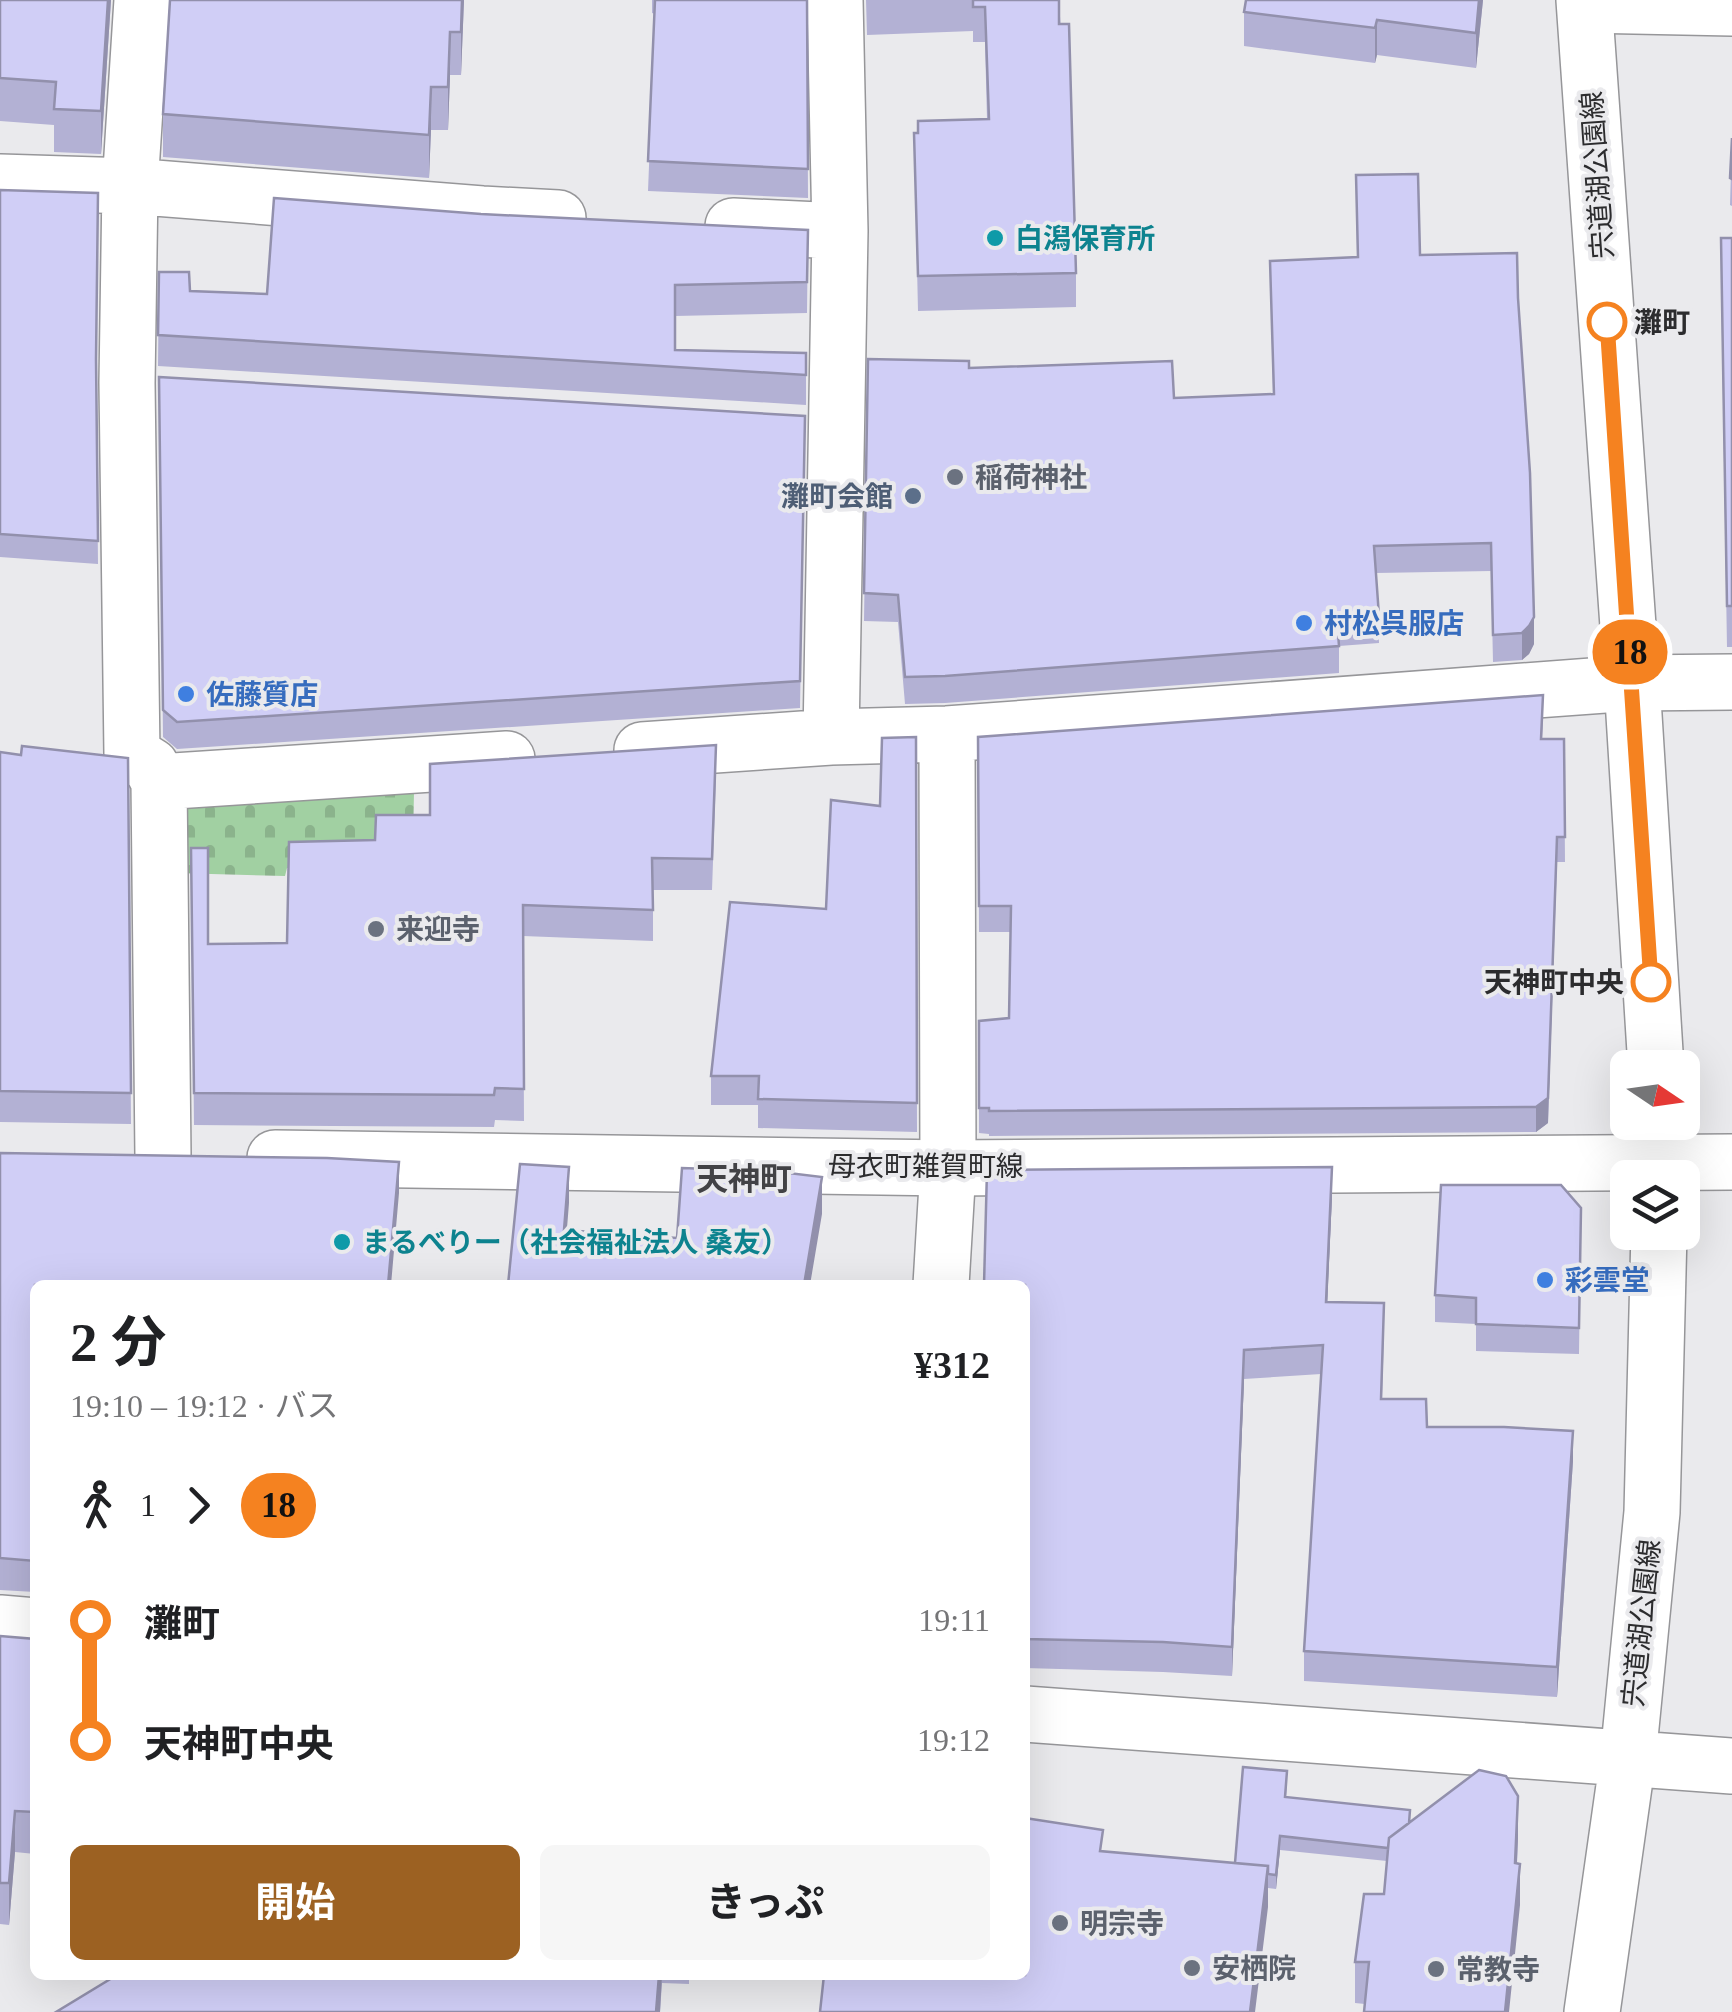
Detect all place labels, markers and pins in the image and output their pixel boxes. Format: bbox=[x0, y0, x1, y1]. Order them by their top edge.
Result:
place label: 白潟保育所 bbox=[1015, 223, 1155, 254]
marker: 白潟保育所 bbox=[984, 227, 1006, 249]
marker: 灘町 bbox=[1588, 303, 1626, 341]
place label: 灘町 bbox=[1634, 307, 1690, 338]
place label: 稲荷神社 bbox=[975, 462, 1087, 493]
marker: 稲荷神社 bbox=[944, 466, 966, 488]
place label: 灘町会館 bbox=[781, 481, 893, 512]
marker: 灘町会館 bbox=[902, 485, 924, 507]
place label: 村松呉服店 bbox=[1324, 608, 1464, 639]
marker: 村松呉服店 bbox=[1293, 612, 1315, 634]
place label: 佐藤質店 bbox=[206, 679, 318, 710]
marker: 佐藤質店 bbox=[175, 683, 197, 705]
place label: 来迎寺 bbox=[396, 914, 480, 945]
marker: 来迎寺 bbox=[365, 918, 387, 940]
marker: 天神町中央 bbox=[1632, 963, 1670, 1001]
place label: 天神町中央 bbox=[1484, 967, 1624, 998]
place label: まるべりー（社会福祉法人 桑友） bbox=[362, 1227, 789, 1258]
marker: まるべりー（社会福祉法人 桑友） bbox=[331, 1231, 353, 1253]
place label: 彩雲堂 bbox=[1565, 1265, 1649, 1296]
marker: 彩雲堂 bbox=[1534, 1269, 1556, 1291]
place label: 明宗寺 bbox=[1080, 1908, 1164, 1939]
marker: 明宗寺 bbox=[1049, 1912, 1071, 1934]
place label: 安栖院 bbox=[1212, 1953, 1296, 1984]
place label: 常教寺 bbox=[1456, 1954, 1540, 1985]
marker: 安栖院 bbox=[1181, 1957, 1203, 1979]
marker: 常教寺 bbox=[1425, 1958, 1447, 1980]

